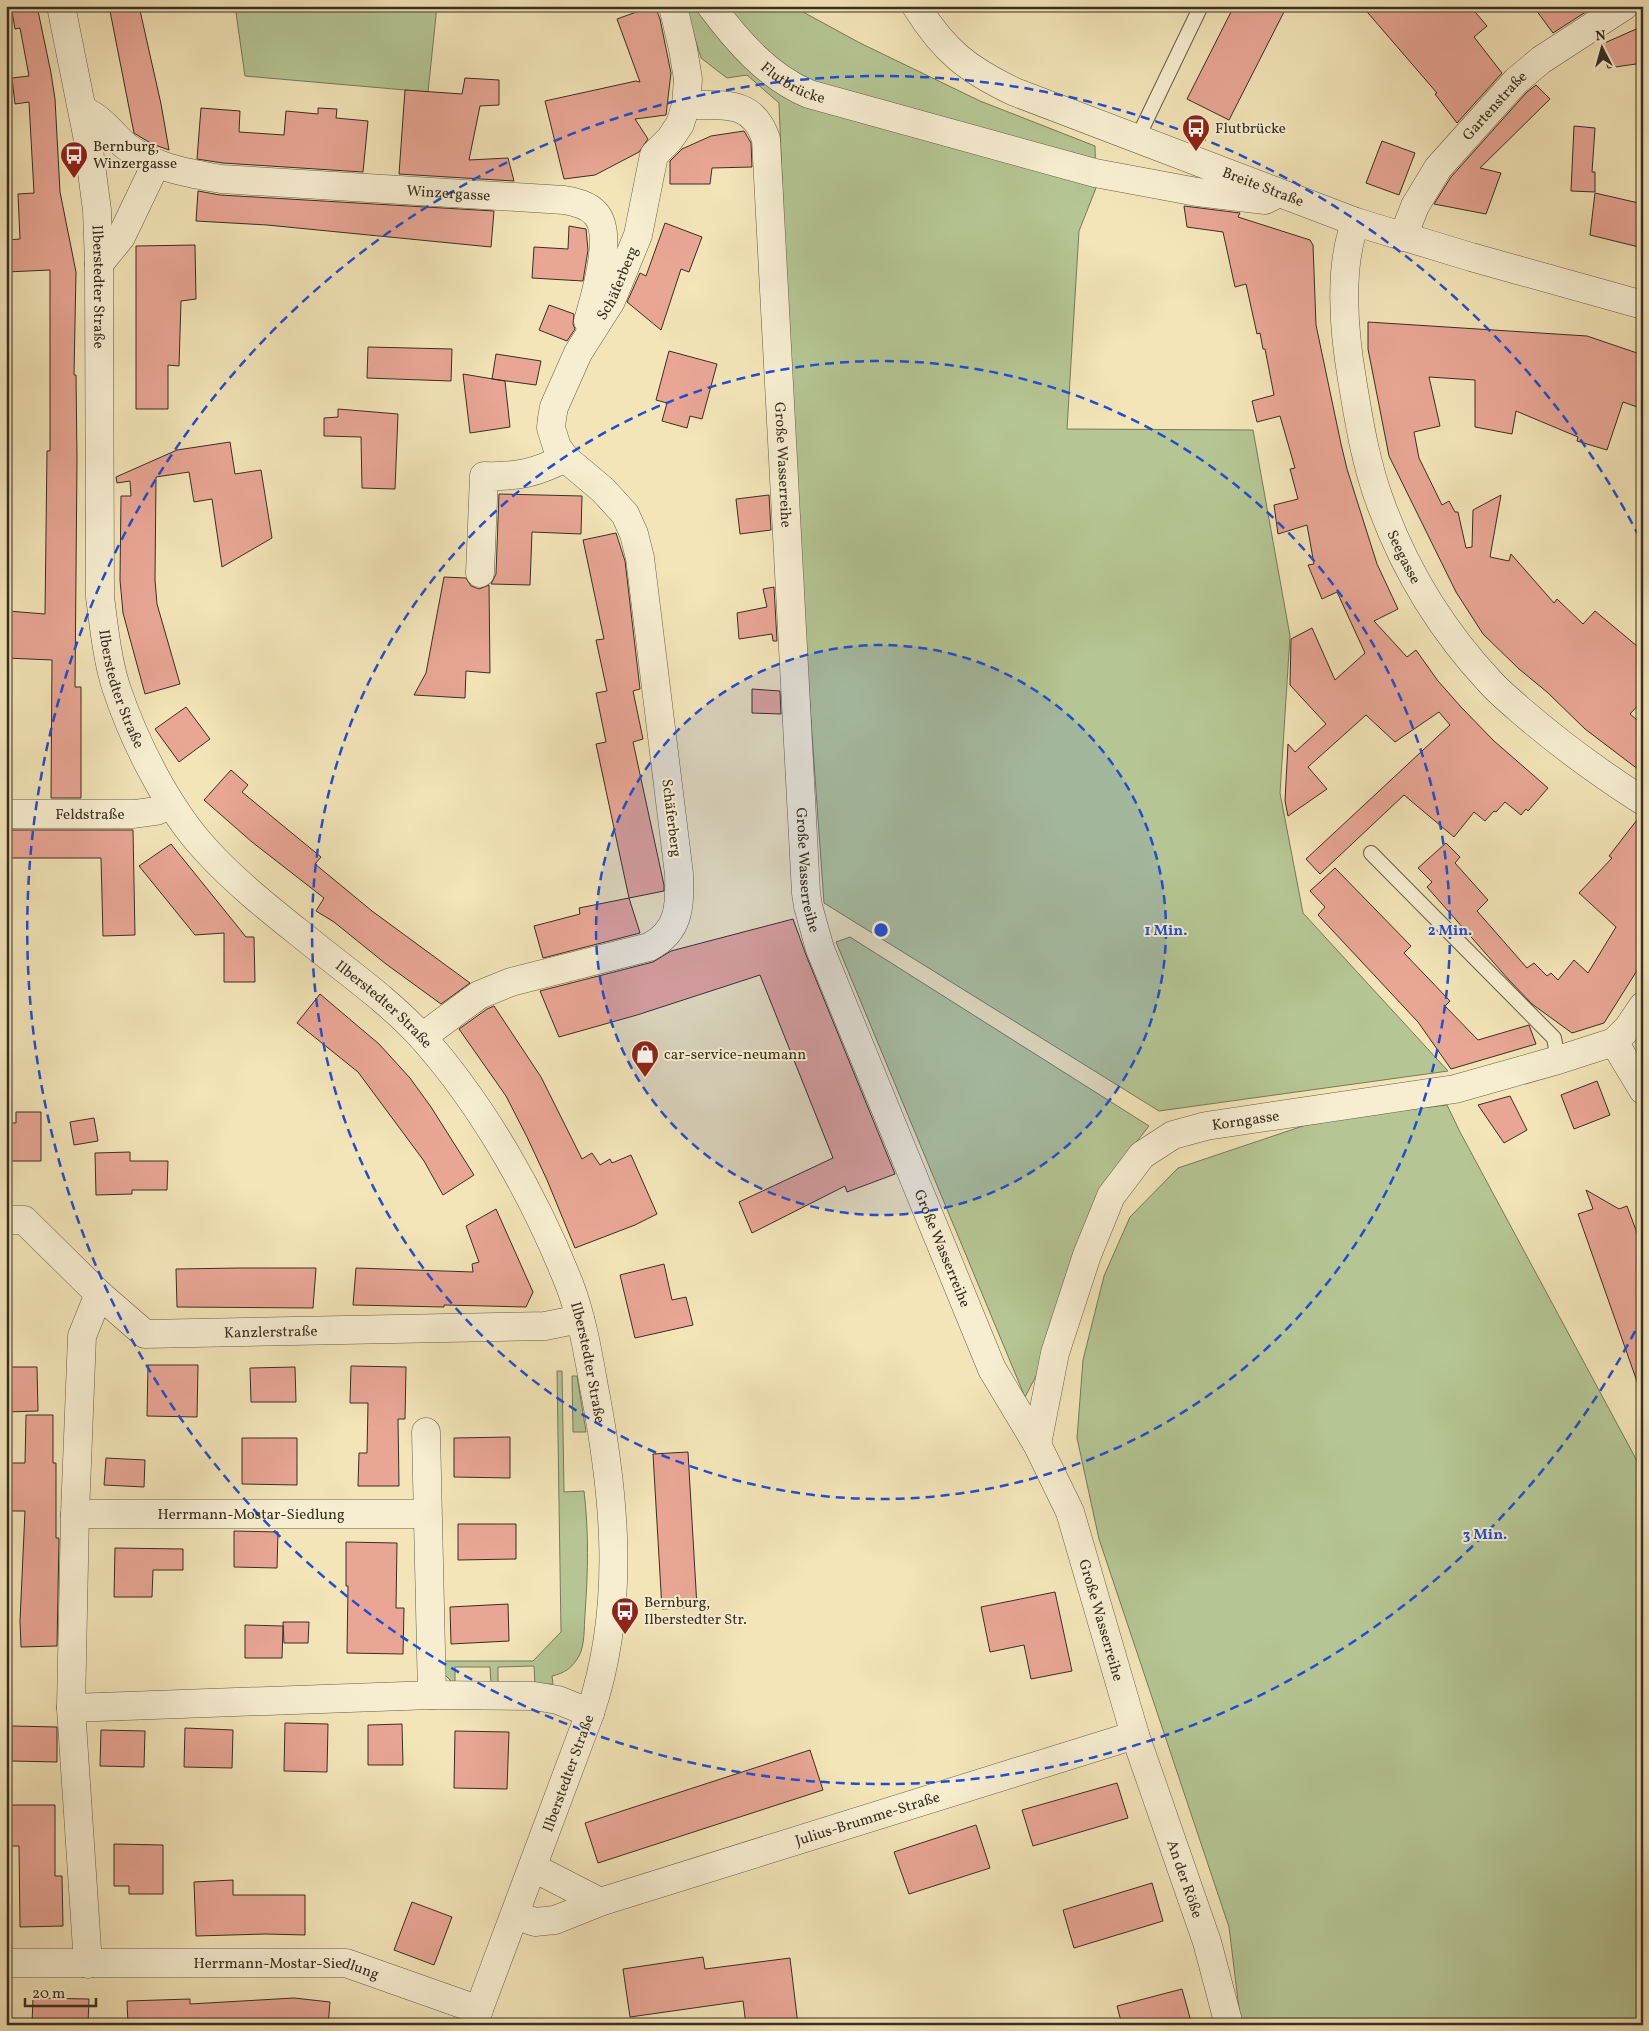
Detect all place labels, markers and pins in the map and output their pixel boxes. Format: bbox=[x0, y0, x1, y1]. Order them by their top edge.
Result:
bus stop icon: Flutbrücke bbox=[1181, 113, 1211, 152]
place label: Flutbrücke bbox=[1215, 119, 1286, 140]
place label: Bernburg, Winzergasse bbox=[93, 137, 177, 175]
bus stop icon: Bernburg, Winzergasse bbox=[59, 140, 89, 179]
centre of rings bbox=[872, 921, 890, 939]
shop icon: car-service-neumann bbox=[630, 1039, 660, 1078]
place label: car-service-neumann bbox=[664, 1045, 806, 1066]
place label: Bernburg, Ilberstedter Str. bbox=[644, 1593, 747, 1631]
bus stop icon: Bernburg, Ilberstedter Str. bbox=[610, 1596, 640, 1635]

